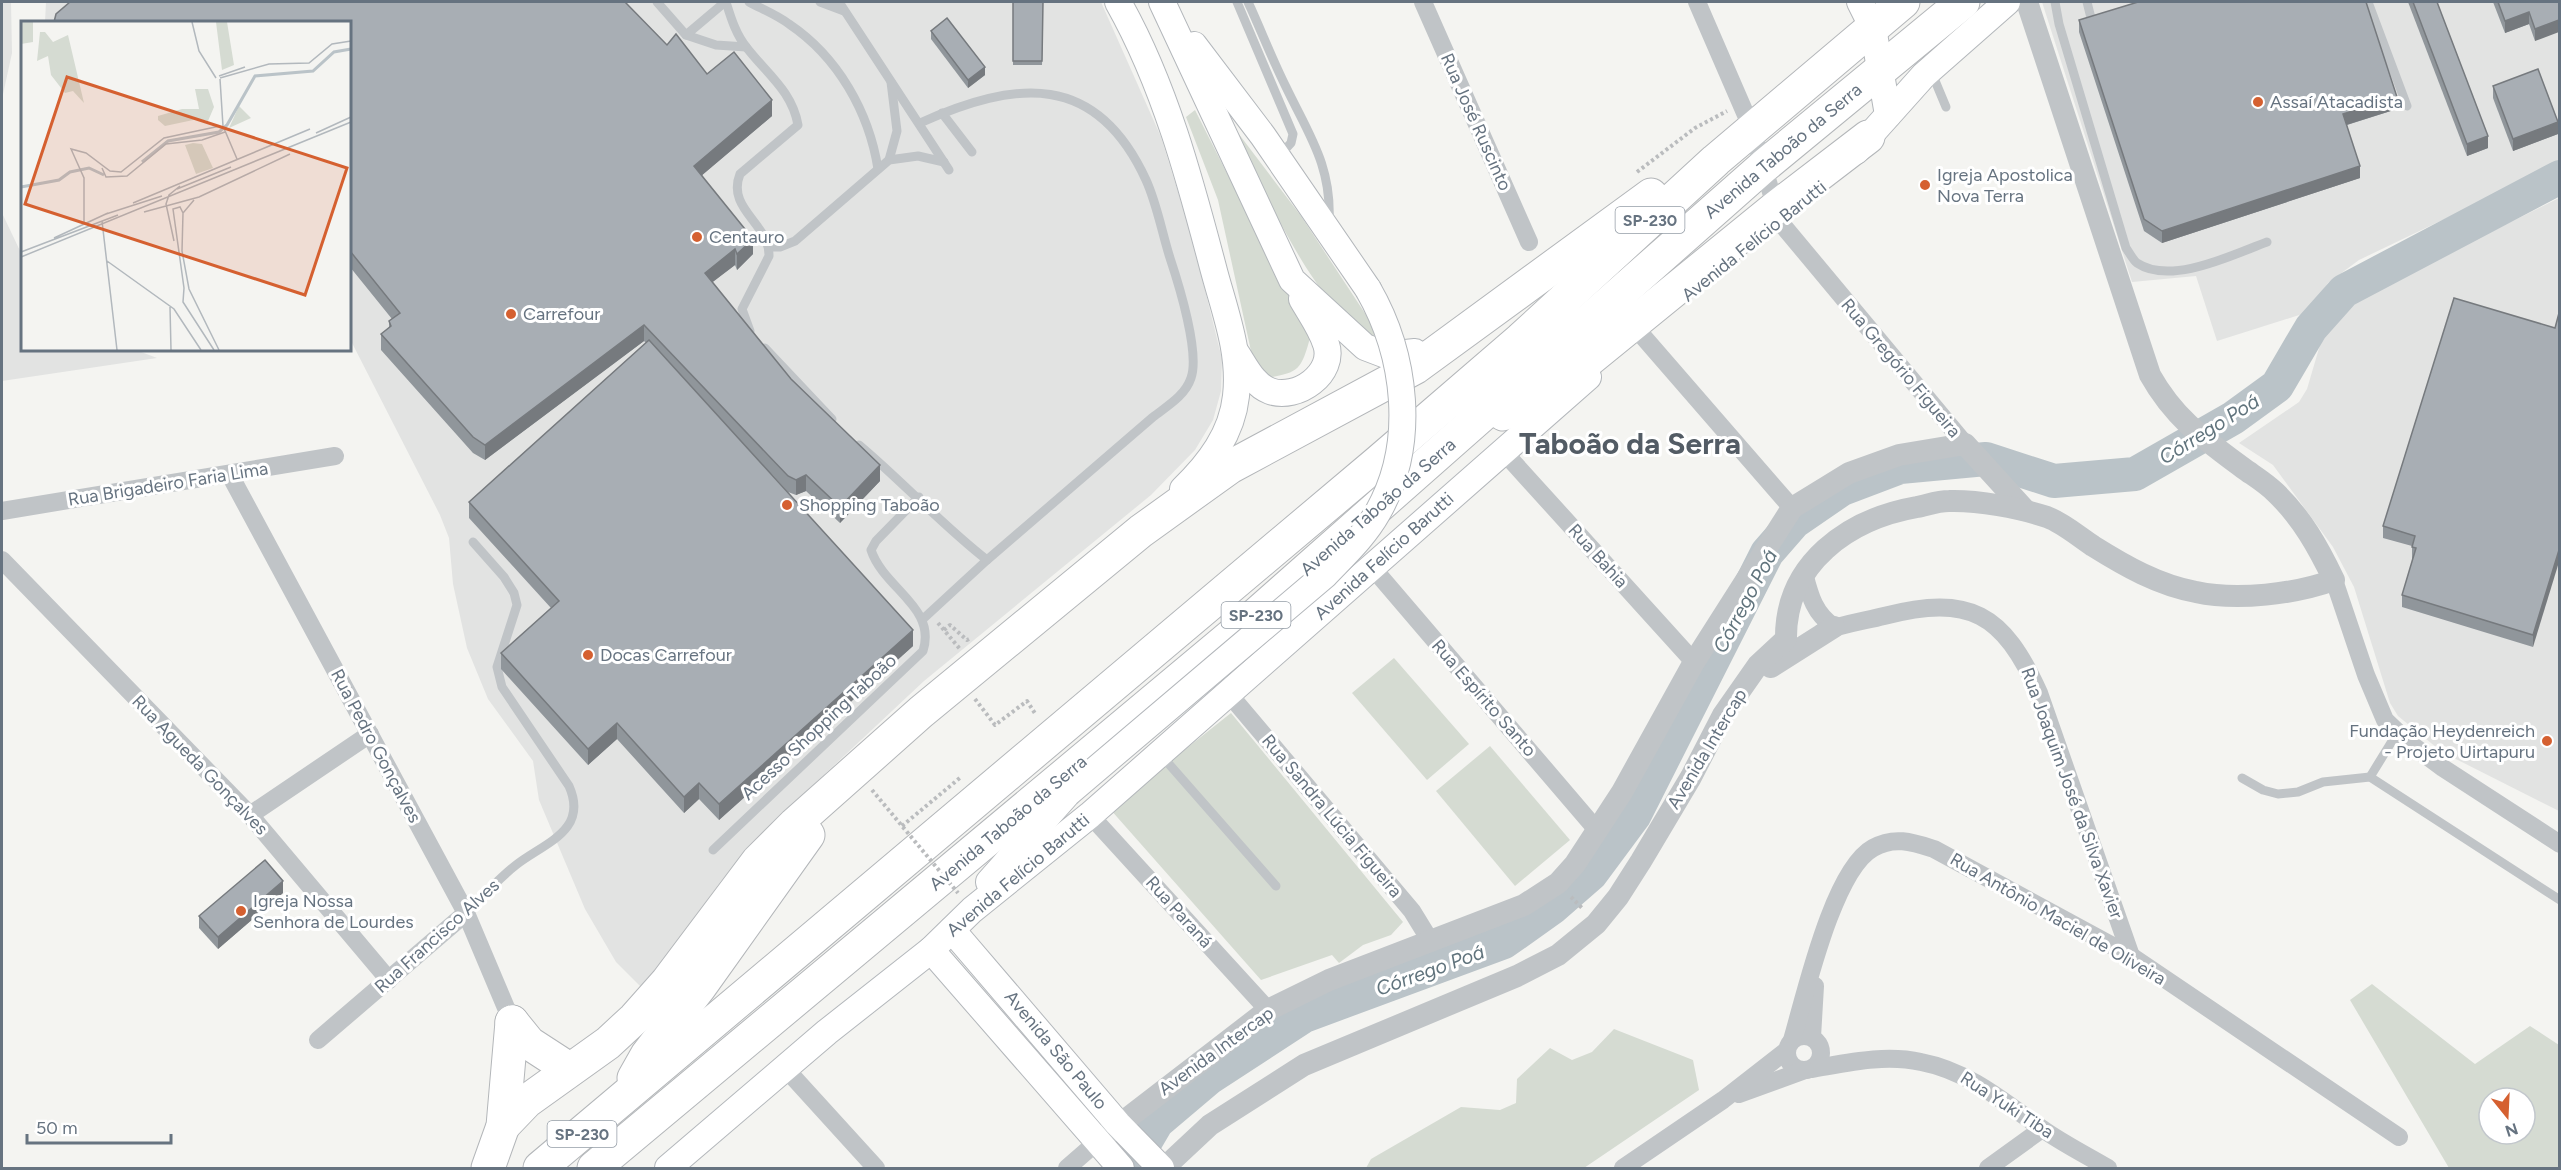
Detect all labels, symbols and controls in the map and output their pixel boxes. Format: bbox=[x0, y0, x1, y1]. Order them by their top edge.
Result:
inset map bbox=[21, 21, 351, 351]
street label: Rua José Ruscinto bbox=[1436, 50, 1516, 194]
street label: Avenida Taboão da Serra bbox=[1700, 79, 1866, 223]
place label: Assaí Atacadista bbox=[2270, 91, 2403, 113]
marker: Assaí Atacadista bbox=[2251, 95, 2265, 109]
place label: Igreja Apostolica Nova Terra bbox=[1937, 164, 2073, 207]
street label: Avenida Felício Barutti bbox=[1677, 176, 1831, 306]
marker: Igreja Apostolica Nova Terra bbox=[1918, 178, 1932, 192]
road number: SP-230 bbox=[1616, 207, 1684, 233]
place label: Centauro bbox=[709, 226, 784, 248]
marker: Centauro bbox=[690, 230, 704, 244]
street label: Rua Gregório Figueira bbox=[1836, 294, 1966, 442]
place label: Carrefour bbox=[523, 303, 600, 325]
marker: Carrefour bbox=[504, 307, 518, 321]
water label: Córrego Poá bbox=[2154, 389, 2264, 469]
district label: Taboão da Serra bbox=[1519, 425, 1741, 462]
street label: Avenida Taboão da Serra bbox=[1296, 433, 1460, 581]
street label: Rua Brigadeiro Faria Lima bbox=[66, 457, 270, 511]
street label: Avenida Felício Barutti bbox=[1310, 488, 1458, 624]
place label: Shopping Taboão bbox=[799, 494, 940, 516]
marker: Shopping Taboão bbox=[780, 498, 794, 512]
street label: Rua Bahia bbox=[1564, 519, 1632, 593]
water label: Córrego Poá bbox=[1708, 545, 1782, 657]
road number: SP-230 bbox=[1222, 602, 1290, 628]
street label: Rua Espírito Santo bbox=[1427, 635, 1541, 761]
place label: Docas Carrefour bbox=[600, 644, 732, 666]
marker: Docas Carrefour bbox=[581, 648, 595, 662]
street label: Acesso Shopping Taboão bbox=[737, 649, 901, 805]
street label: Rua Joaquim José da Silva Xavier bbox=[2016, 664, 2128, 922]
street label: Rua Pedro Gonçalves bbox=[326, 665, 426, 827]
street label: Avenida Intercap bbox=[1662, 685, 1752, 813]
street label: Rua Agueda Gonçalves bbox=[127, 690, 273, 840]
place label: Fundação Heydenreich - Projeto Uirtapuru bbox=[2349, 720, 2535, 763]
street label: Rua Sandra Lúcia Figueira bbox=[1257, 730, 1407, 902]
marker: Fundação Heydenreich - Projeto Uirtapuru bbox=[2540, 734, 2554, 748]
street label: Avenida Taboão da Serra bbox=[925, 751, 1091, 895]
street label: Avenida Felício Barutti bbox=[942, 809, 1094, 941]
street label: Rua Antônio Maciel de Oliveira bbox=[1946, 848, 2170, 990]
street label: Rua Paraná bbox=[1141, 872, 1217, 952]
street label: Rua Francisco Alves bbox=[370, 874, 504, 998]
place label: Igreja Nossa Senhora de Lourdes bbox=[253, 890, 414, 933]
marker: Igreja Nossa Senhora de Lourdes bbox=[234, 904, 248, 918]
water label: Córrego Poá bbox=[1373, 939, 1488, 1001]
street label: Avenida São Paulo bbox=[1000, 986, 1112, 1114]
street label: Avenida Intercap bbox=[1154, 1002, 1278, 1100]
street label: Rua Yuki Tiba bbox=[1956, 1067, 2058, 1143]
north arrow bbox=[2477, 1086, 2537, 1146]
scale bar bbox=[27, 1107, 171, 1145]
text: 50 m bbox=[36, 1117, 78, 1139]
text: N bbox=[2503, 1119, 2520, 1141]
road number: SP-230 bbox=[548, 1121, 616, 1147]

